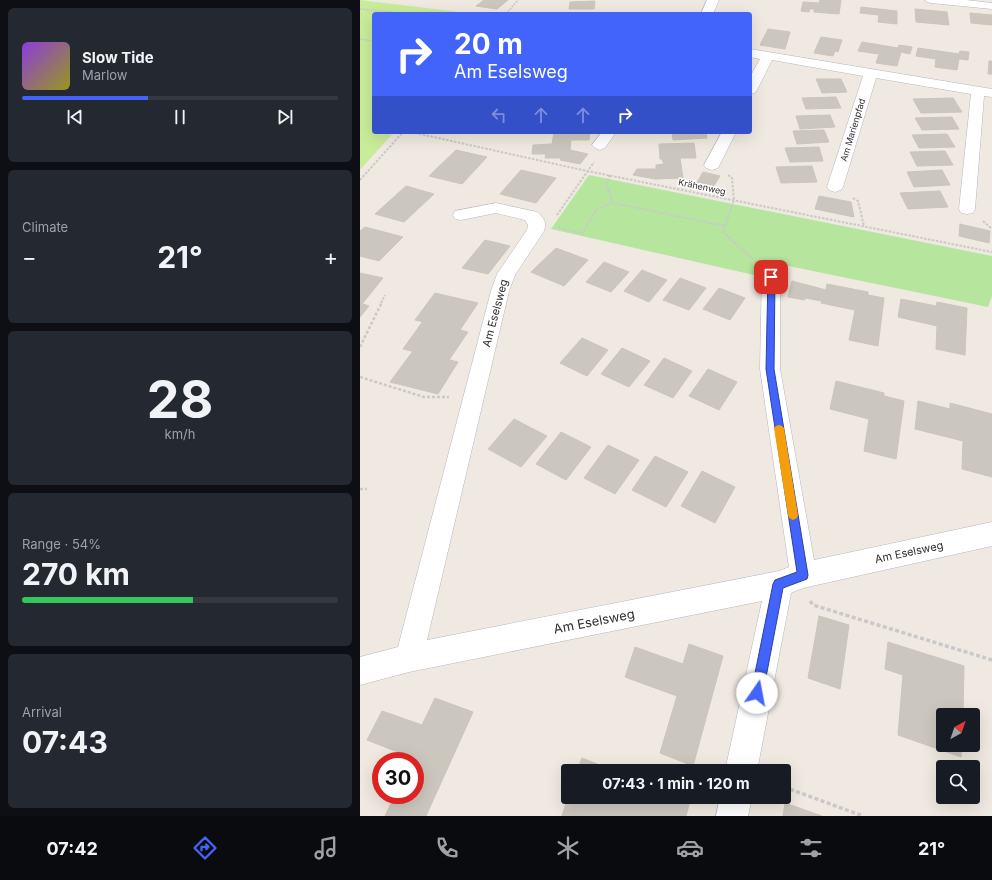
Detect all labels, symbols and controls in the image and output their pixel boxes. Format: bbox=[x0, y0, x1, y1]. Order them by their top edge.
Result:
text: 20 m bbox=[454, 27, 523, 61]
icon: right bbox=[388, 28, 440, 80]
text: Slow Tide bbox=[82, 48, 154, 67]
text: Am Eselsweg bbox=[454, 61, 568, 82]
text: Marlow bbox=[82, 67, 128, 83]
street label: Am Marienpfad bbox=[838, 97, 867, 163]
icon: left bbox=[488, 104, 510, 126]
icon: ahead bbox=[530, 104, 552, 126]
icon: ahead bbox=[572, 104, 594, 126]
icon: right bbox=[614, 104, 636, 126]
icon: previous bbox=[64, 106, 86, 128]
icon: pause bbox=[169, 106, 191, 128]
icon: next bbox=[274, 106, 296, 128]
street label: Krähenweg bbox=[677, 176, 727, 197]
text: Climate bbox=[22, 219, 68, 235]
text: 21° bbox=[157, 239, 203, 275]
text: − bbox=[22, 244, 37, 270]
text: + bbox=[323, 244, 338, 270]
pin bbox=[754, 260, 788, 294]
icon: arrive bbox=[760, 266, 782, 288]
street label: Am Eselsweg bbox=[479, 278, 511, 348]
text: 28 bbox=[147, 368, 213, 431]
text: km/h bbox=[165, 426, 195, 442]
text: Range · 54% bbox=[22, 536, 101, 552]
street label: Am Eselsweg bbox=[874, 538, 944, 566]
text: 270 km bbox=[22, 556, 130, 592]
street label: Am Eselsweg bbox=[552, 605, 636, 637]
position arrow bbox=[736, 672, 778, 714]
text: Arrival bbox=[22, 704, 62, 720]
north arrow bbox=[936, 708, 980, 752]
map controls bbox=[936, 708, 980, 804]
text: 07:43 bbox=[22, 724, 108, 760]
speed limit sign: 30 bbox=[372, 752, 424, 804]
button: search bbox=[936, 760, 980, 804]
text: 07:43 · 1 min · 120 m bbox=[602, 774, 750, 793]
icon: directions bbox=[191, 834, 219, 862]
icon: music bbox=[312, 834, 340, 862]
icon: phone bbox=[433, 834, 461, 862]
icon: climate bbox=[554, 834, 582, 862]
icon: car bbox=[676, 834, 704, 862]
icon: filters bbox=[797, 834, 825, 862]
text: 07:42 bbox=[47, 838, 98, 859]
text: 21° bbox=[918, 838, 945, 859]

